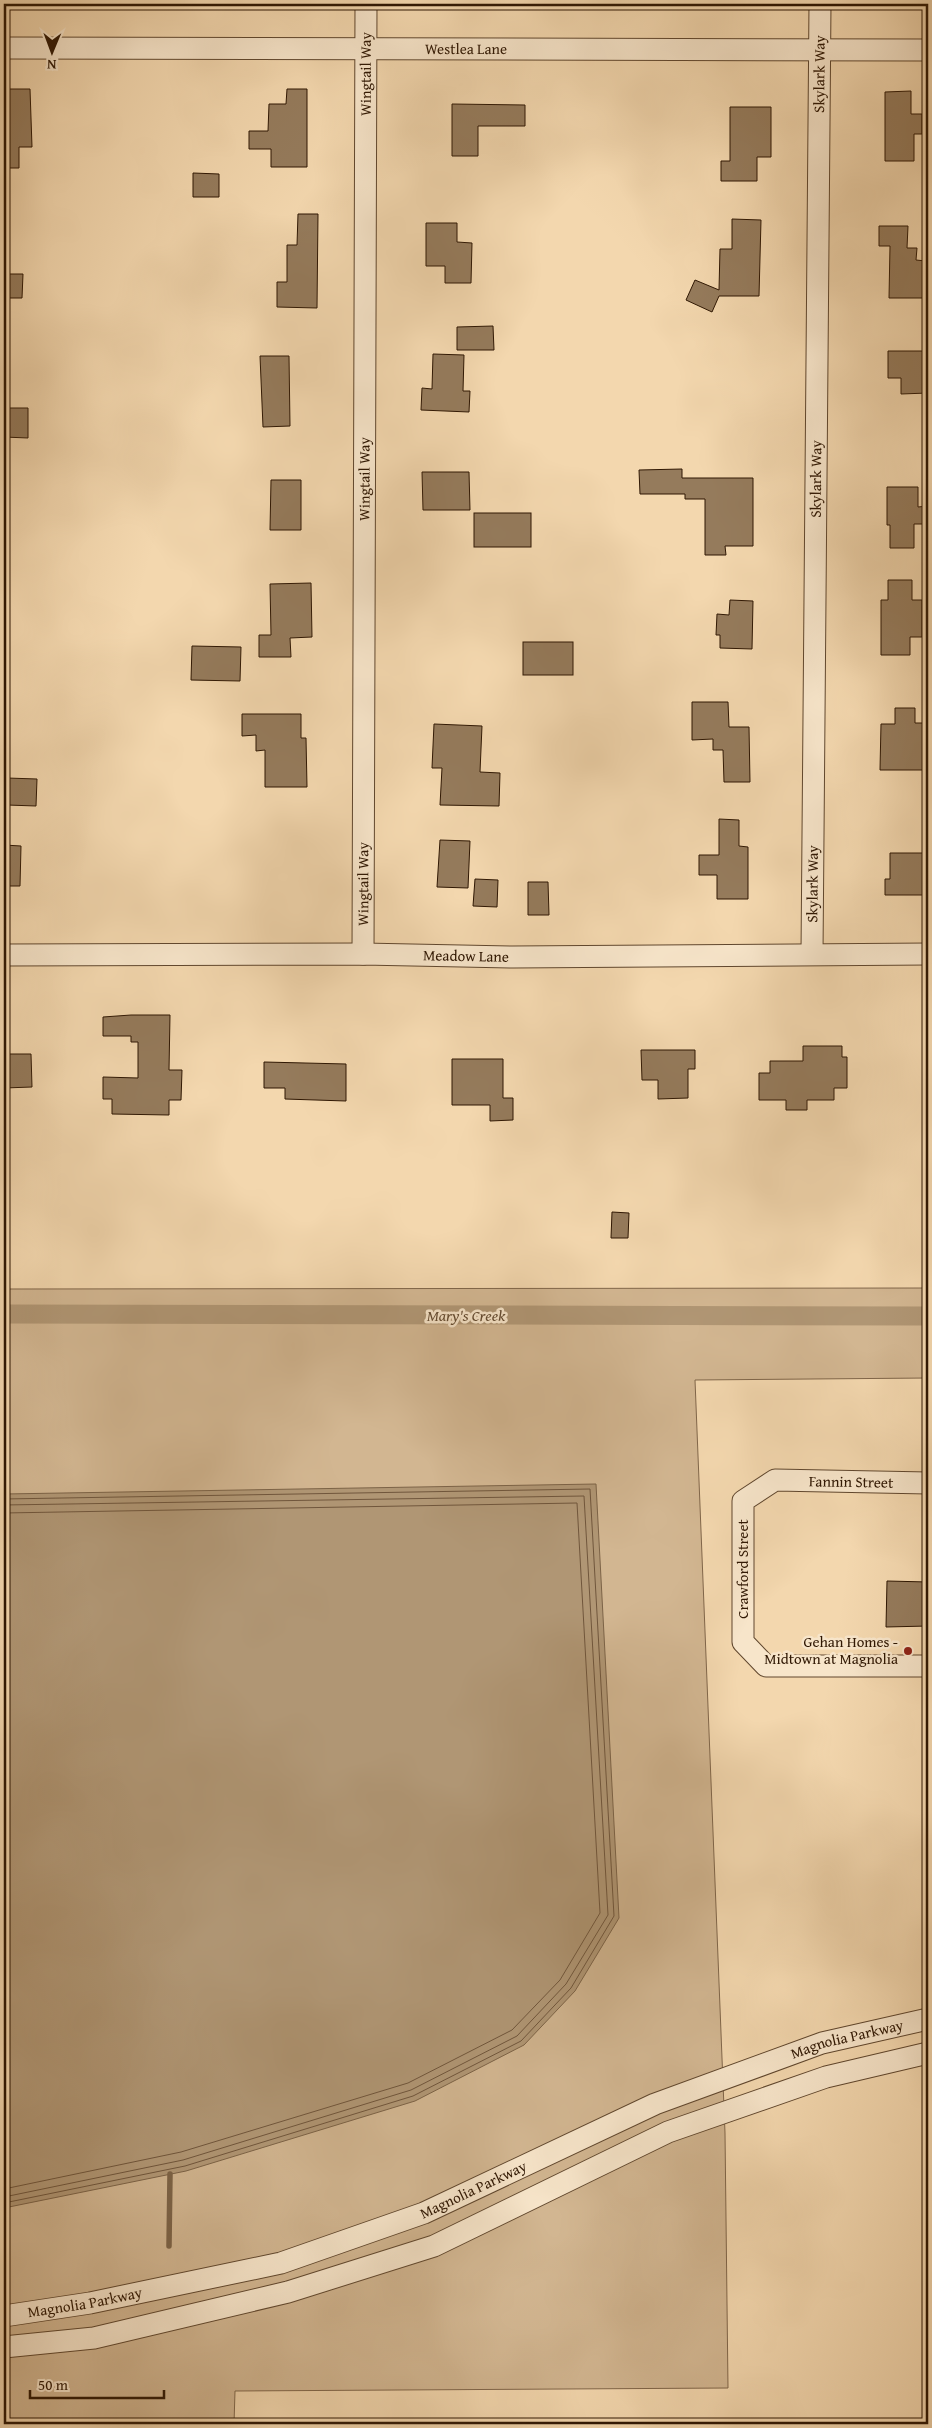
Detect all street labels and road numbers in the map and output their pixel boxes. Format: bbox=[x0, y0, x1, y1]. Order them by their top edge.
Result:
street label: Wingtail Way bbox=[355, 32, 376, 116]
street label: Skylark Way bbox=[808, 35, 830, 113]
street label: Westlea Lane bbox=[425, 38, 507, 59]
street label: Wingtail Way bbox=[353, 437, 375, 521]
street label: Skylark Way bbox=[805, 440, 826, 518]
street label: Wingtail Way bbox=[352, 842, 373, 926]
street label: Skylark Way bbox=[801, 845, 823, 923]
street label: Meadow Lane bbox=[423, 944, 509, 967]
street label: Fannin Street bbox=[809, 1470, 894, 1493]
street label: Crawford Street bbox=[732, 1519, 753, 1619]
street label: Magnolia Parkway bbox=[787, 2014, 906, 2064]
street label: Magnolia Parkway bbox=[416, 2155, 530, 2224]
street label: Magnolia Parkway bbox=[26, 2281, 144, 2322]

